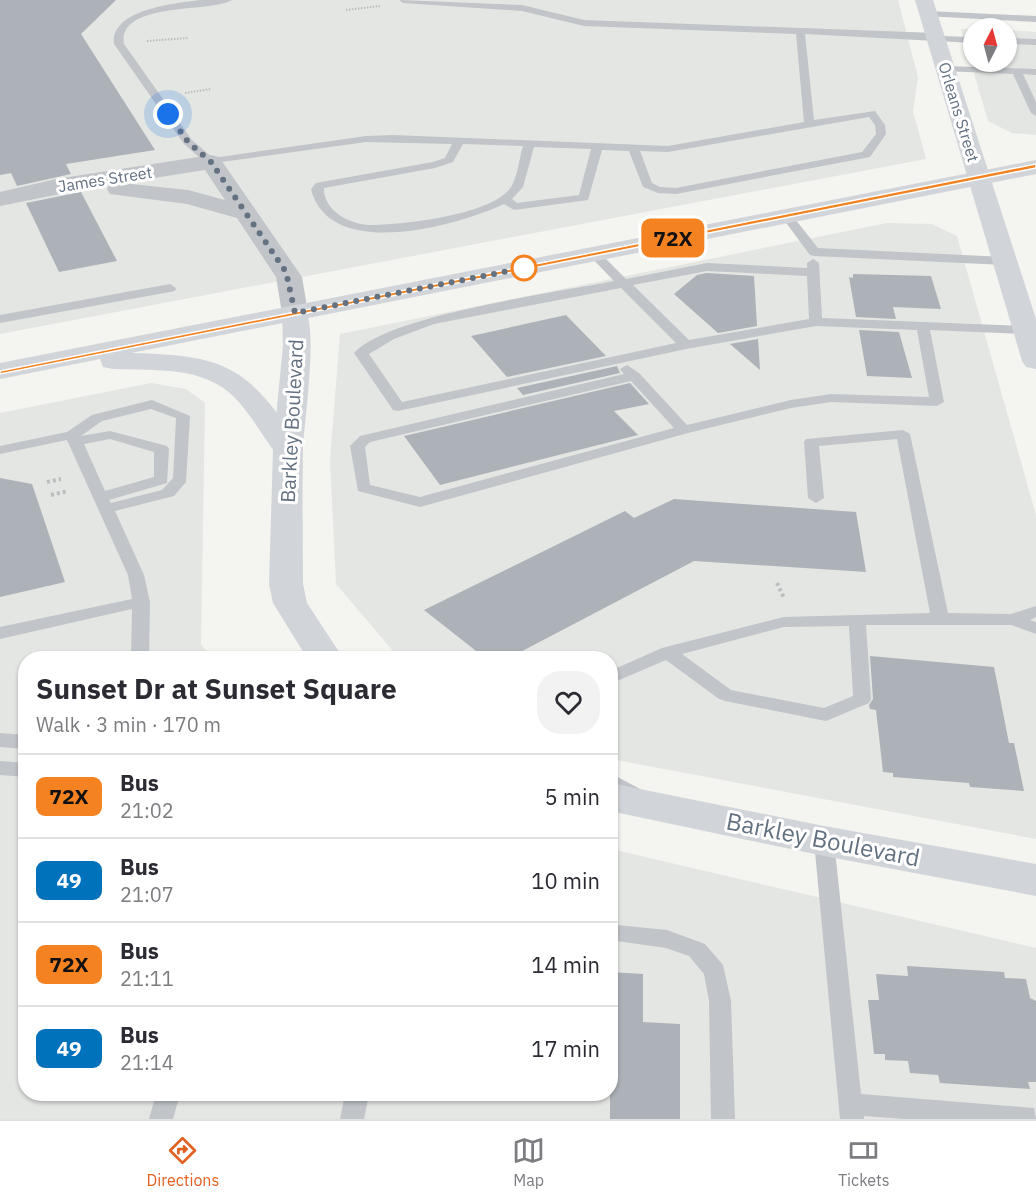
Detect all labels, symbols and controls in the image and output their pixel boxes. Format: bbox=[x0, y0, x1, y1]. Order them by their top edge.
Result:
north arrow bbox=[963, 18, 1017, 72]
map controls bbox=[963, 18, 1017, 72]
street label: Orleans Street bbox=[934, 60, 984, 164]
your location bbox=[153, 99, 183, 129]
street label: James Street bbox=[57, 162, 153, 196]
line badge: 72X bbox=[638, 218, 708, 258]
text: 72X bbox=[653, 224, 693, 252]
unlabelled marker bbox=[511, 255, 537, 281]
street label: Barkley Boulevard bbox=[274, 339, 309, 503]
text: Sunset Dr at Sunset Square bbox=[36, 670, 397, 707]
button: heart bbox=[537, 671, 600, 734]
text: Walk · 3 min · 170 m bbox=[36, 711, 221, 738]
text: Bus bbox=[120, 768, 159, 797]
text: 72X bbox=[49, 782, 89, 810]
text: 5 min bbox=[544, 782, 600, 811]
text: 21:02 bbox=[120, 797, 174, 824]
street label: Barkley Boulevard bbox=[724, 805, 923, 873]
text: Bus bbox=[120, 852, 159, 881]
text: 49 bbox=[56, 866, 82, 894]
text: 10 min bbox=[531, 866, 600, 895]
text: 21:07 bbox=[120, 881, 174, 908]
text: Bus bbox=[120, 936, 159, 965]
text: 72X bbox=[49, 950, 89, 978]
text: 14 min bbox=[531, 950, 600, 979]
text: 21:11 bbox=[120, 965, 174, 992]
text: Bus bbox=[120, 1020, 159, 1049]
text: 49 bbox=[56, 1034, 82, 1062]
text: 17 min bbox=[531, 1034, 600, 1063]
text: 21:14 bbox=[120, 1049, 174, 1076]
tab: Directions bbox=[146, 1134, 219, 1190]
tab: Map bbox=[512, 1134, 545, 1190]
tab: Tickets bbox=[838, 1134, 890, 1190]

